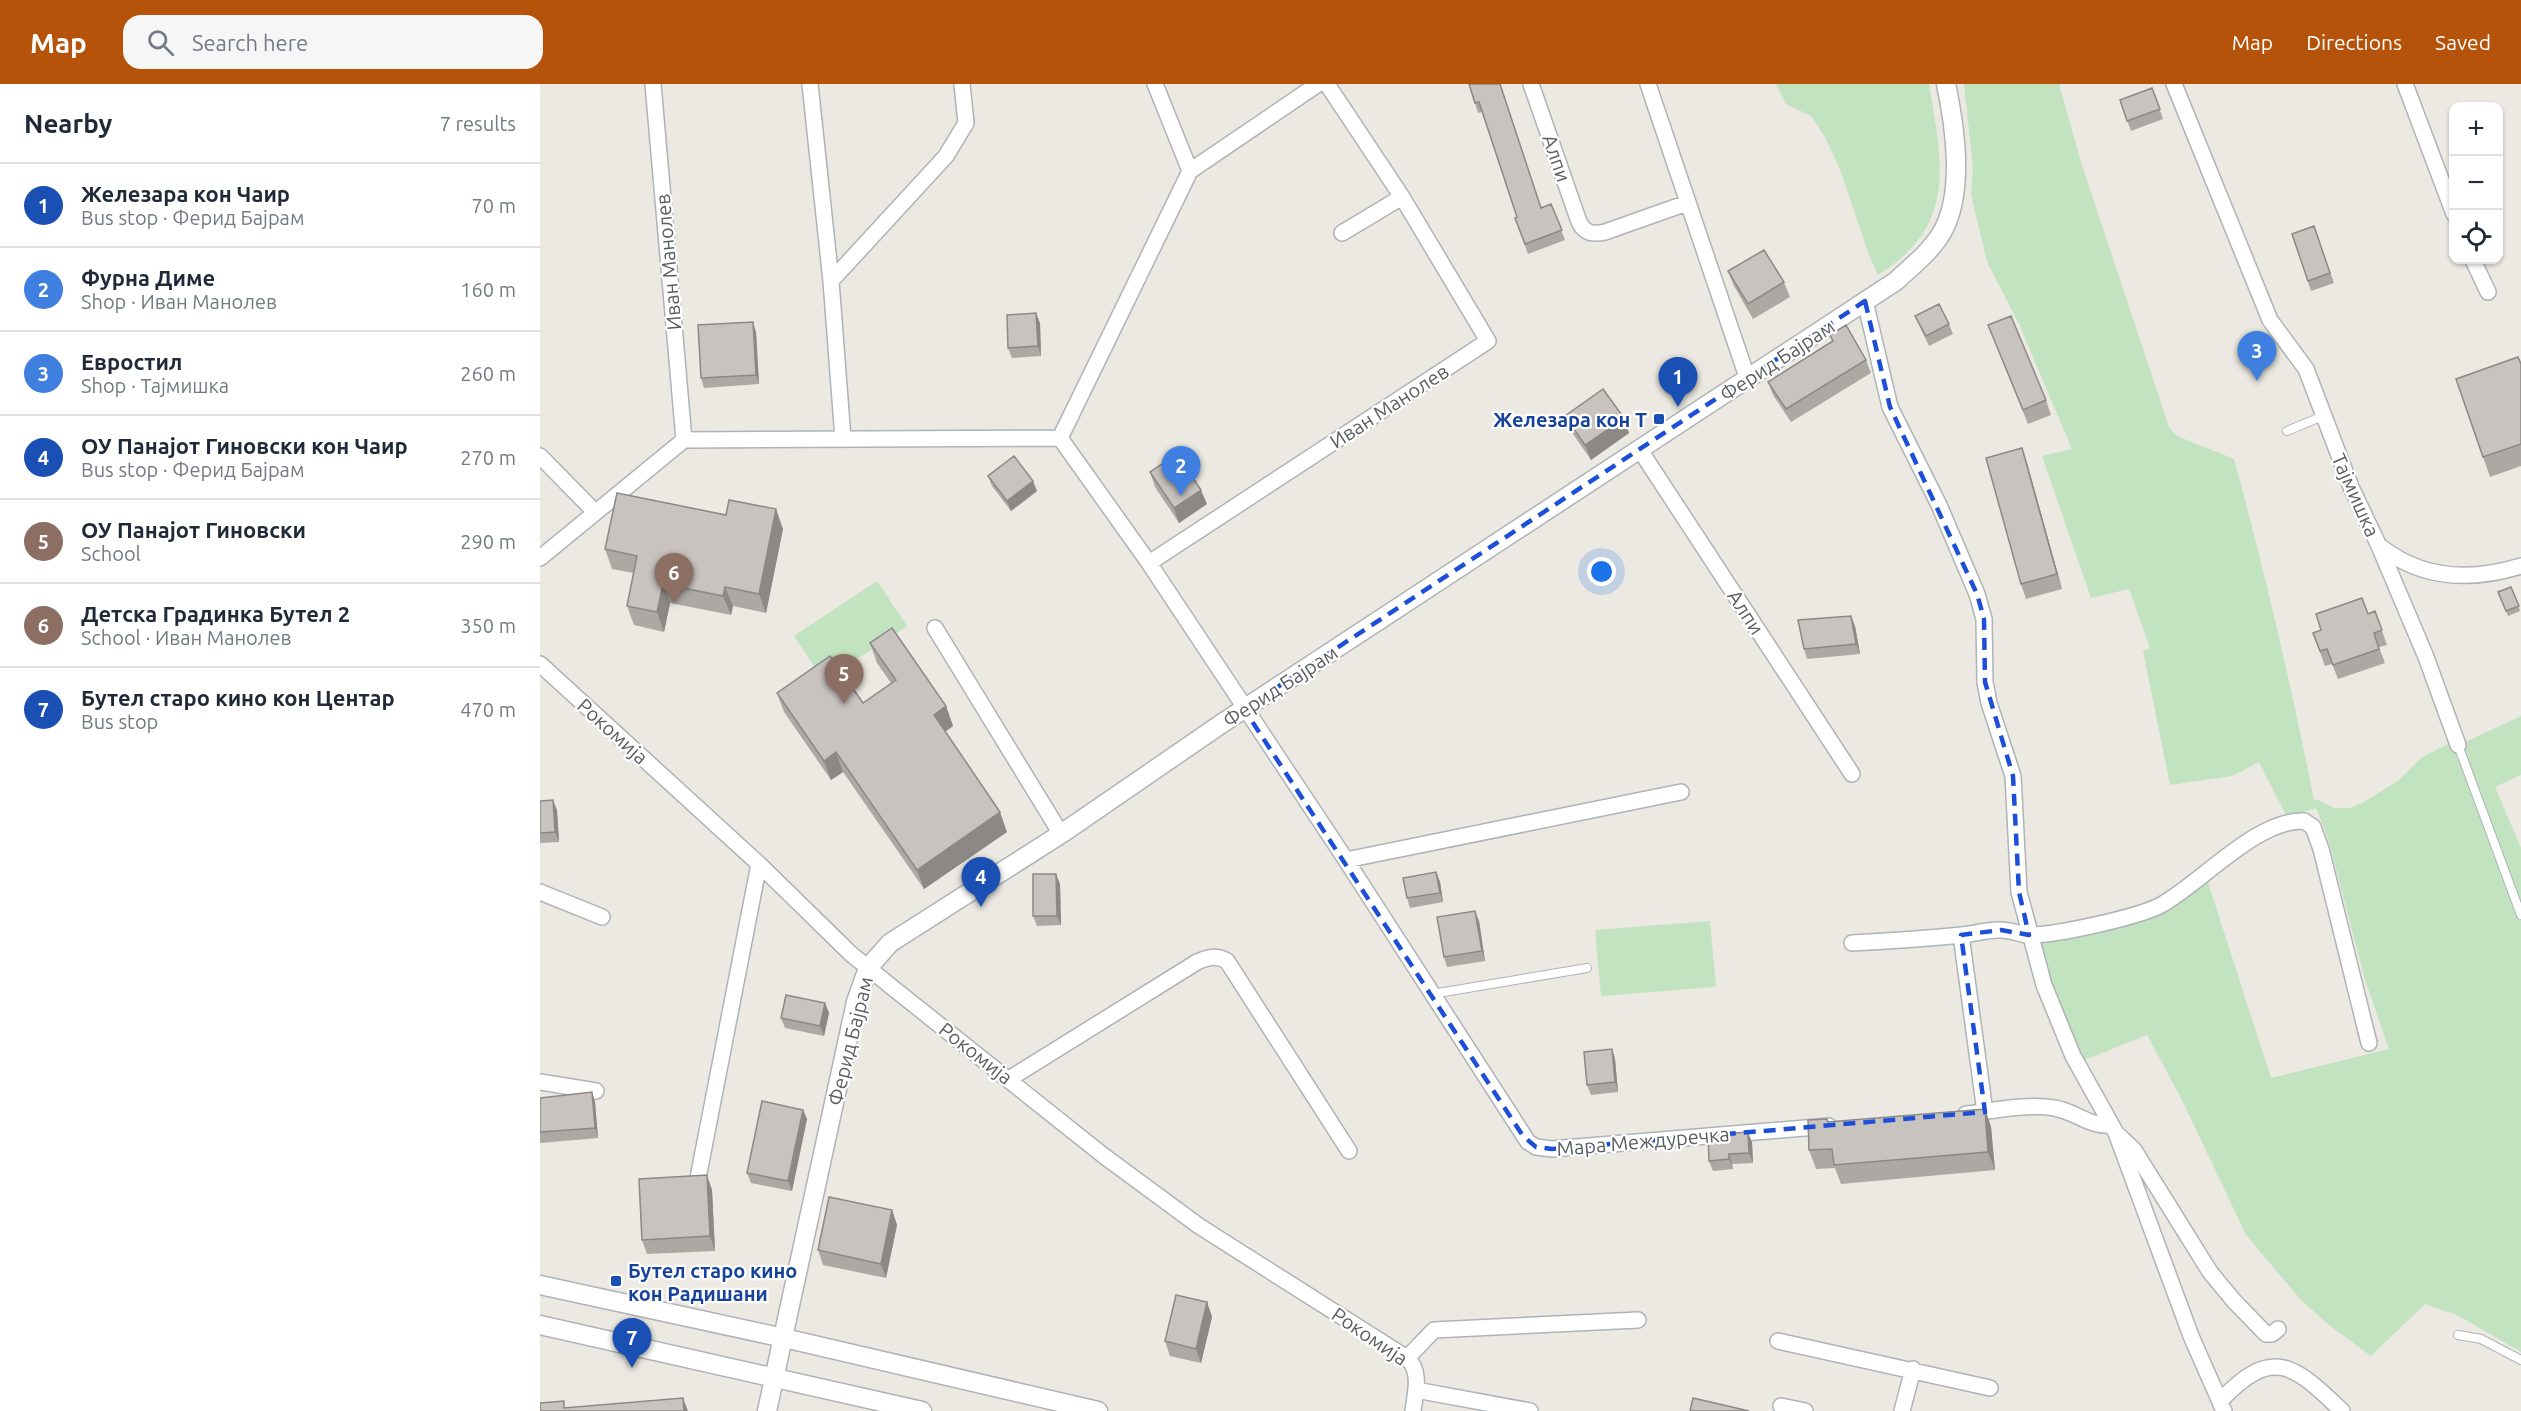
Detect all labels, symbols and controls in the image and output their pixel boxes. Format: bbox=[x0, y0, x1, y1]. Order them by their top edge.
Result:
search box bbox=[123, 15, 543, 69]
icon: search bbox=[144, 26, 177, 59]
text: Map bbox=[30, 27, 87, 58]
text: Search here bbox=[192, 30, 308, 55]
text: Map bbox=[2232, 30, 2273, 54]
text: Directions bbox=[2306, 30, 2402, 54]
text: Saved bbox=[2435, 30, 2491, 54]
map controls bbox=[2449, 102, 2503, 264]
button: + bbox=[2449, 102, 2503, 156]
text: Nearby bbox=[24, 109, 112, 138]
text: 7 results bbox=[440, 112, 516, 135]
street label: Алпи bbox=[1538, 131, 1576, 185]
button: − bbox=[2449, 156, 2503, 210]
text: Железара кон Чаир bbox=[81, 181, 290, 206]
street label: Иван Манолев bbox=[651, 193, 685, 331]
text: 1 bbox=[38, 194, 49, 217]
text: 70 m bbox=[472, 194, 516, 217]
text: Bus stop · Ферид Бајрам bbox=[81, 206, 304, 229]
button: locate bbox=[2449, 210, 2503, 264]
text: Фурна Диме bbox=[81, 265, 215, 290]
text: 2 bbox=[38, 278, 49, 301]
text: 160 m bbox=[460, 278, 516, 301]
text: Shop · Иван Манолев bbox=[81, 290, 277, 313]
street label: Ферид Бајрам bbox=[1715, 314, 1839, 406]
pin: 3 bbox=[2238, 332, 2276, 381]
text: Евростил bbox=[81, 349, 182, 374]
pin: 1 bbox=[1658, 358, 1698, 407]
street label: Иван Манолев bbox=[1325, 359, 1453, 453]
text: 3 bbox=[38, 362, 49, 385]
text: 260 m bbox=[460, 362, 516, 385]
text: Shop · Тајмишка bbox=[81, 374, 229, 397]
place label: Железара кон Т bbox=[1493, 408, 1647, 431]
marker: Железара кон Т bbox=[1652, 412, 1666, 426]
text: ОУ Панајот Гиновски кон Чаир bbox=[81, 433, 408, 458]
text: 4 bbox=[38, 446, 49, 469]
text: 270 m bbox=[460, 446, 516, 469]
pin: 2 bbox=[1162, 446, 1200, 496]
street label: Тајмишка bbox=[2327, 450, 2385, 540]
text: Bus stop · Ферид Бајрам bbox=[81, 458, 304, 481]
text: ОУ Панајот Гиновски bbox=[81, 517, 306, 542]
text: 5 bbox=[38, 530, 49, 553]
text: 290 m bbox=[460, 530, 516, 553]
text: School bbox=[81, 542, 141, 565]
pin: 6 bbox=[654, 554, 694, 603]
your location bbox=[1587, 557, 1616, 586]
street label: Алпи bbox=[1723, 585, 1769, 639]
text: Детска Градинка Бутел 2 bbox=[81, 601, 350, 626]
text: 6 bbox=[38, 614, 49, 637]
text: 350 m bbox=[460, 614, 516, 637]
text: School · Иван Манолев bbox=[81, 626, 292, 649]
street label: Ферид Бајрам bbox=[1218, 640, 1342, 732]
pin: 5 bbox=[824, 654, 864, 704]
text: Бутел старо кино кон Центар bbox=[81, 685, 395, 710]
street label: Рокомија bbox=[573, 693, 653, 769]
text: 7 bbox=[38, 698, 49, 721]
text: 470 m bbox=[460, 698, 516, 721]
text: Bus stop bbox=[81, 710, 158, 733]
pin: 4 bbox=[962, 858, 1000, 907]
street label: Ферид Бајрам bbox=[823, 974, 877, 1108]
street label: Рокомија bbox=[935, 1017, 1017, 1089]
street label: Мара Междуречка bbox=[1556, 1122, 1730, 1160]
place label: Бутел старо кино кон Радишани bbox=[628, 1259, 797, 1305]
marker: Бутел старо кино кон Радишани bbox=[609, 1274, 623, 1288]
street label: Рокомија bbox=[1328, 1302, 1412, 1370]
pin: 7 bbox=[612, 1318, 652, 1368]

